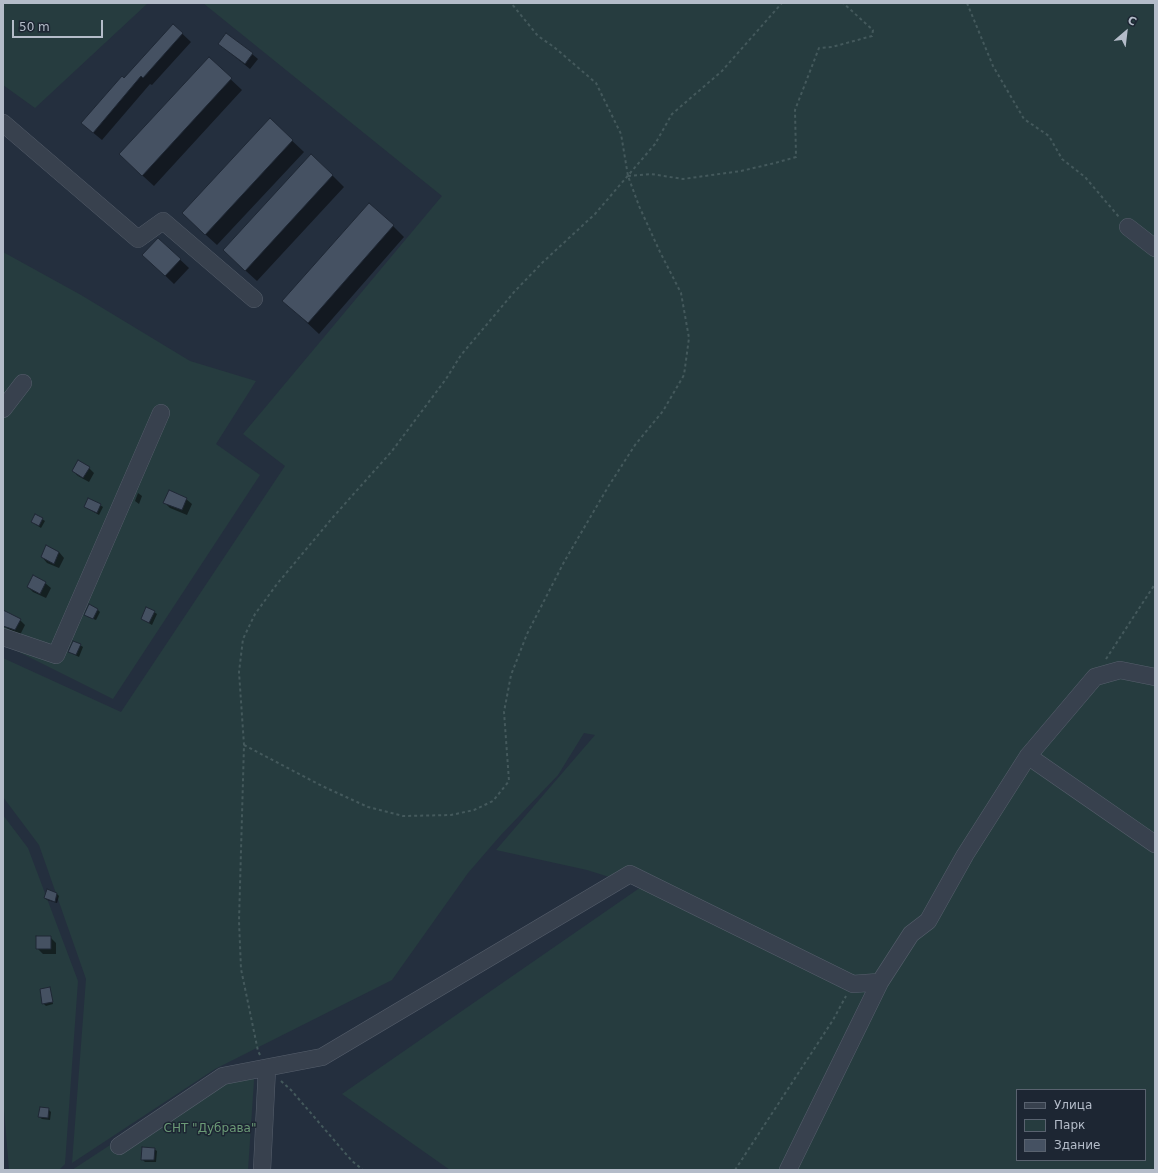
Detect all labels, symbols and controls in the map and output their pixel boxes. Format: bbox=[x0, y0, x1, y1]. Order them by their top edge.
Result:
scale bar bbox=[14, 12, 105, 38]
north arrow bbox=[1106, 12, 1146, 52]
text: С bbox=[1125, 13, 1138, 29]
text: 50 m bbox=[19, 20, 50, 34]
legend bbox=[1016, 1089, 1146, 1161]
text: Улица bbox=[1054, 1098, 1092, 1112]
text: Парк bbox=[1054, 1118, 1085, 1132]
park label: СНТ "Дубрава" bbox=[164, 1122, 256, 1136]
text: Здание bbox=[1054, 1138, 1100, 1152]

